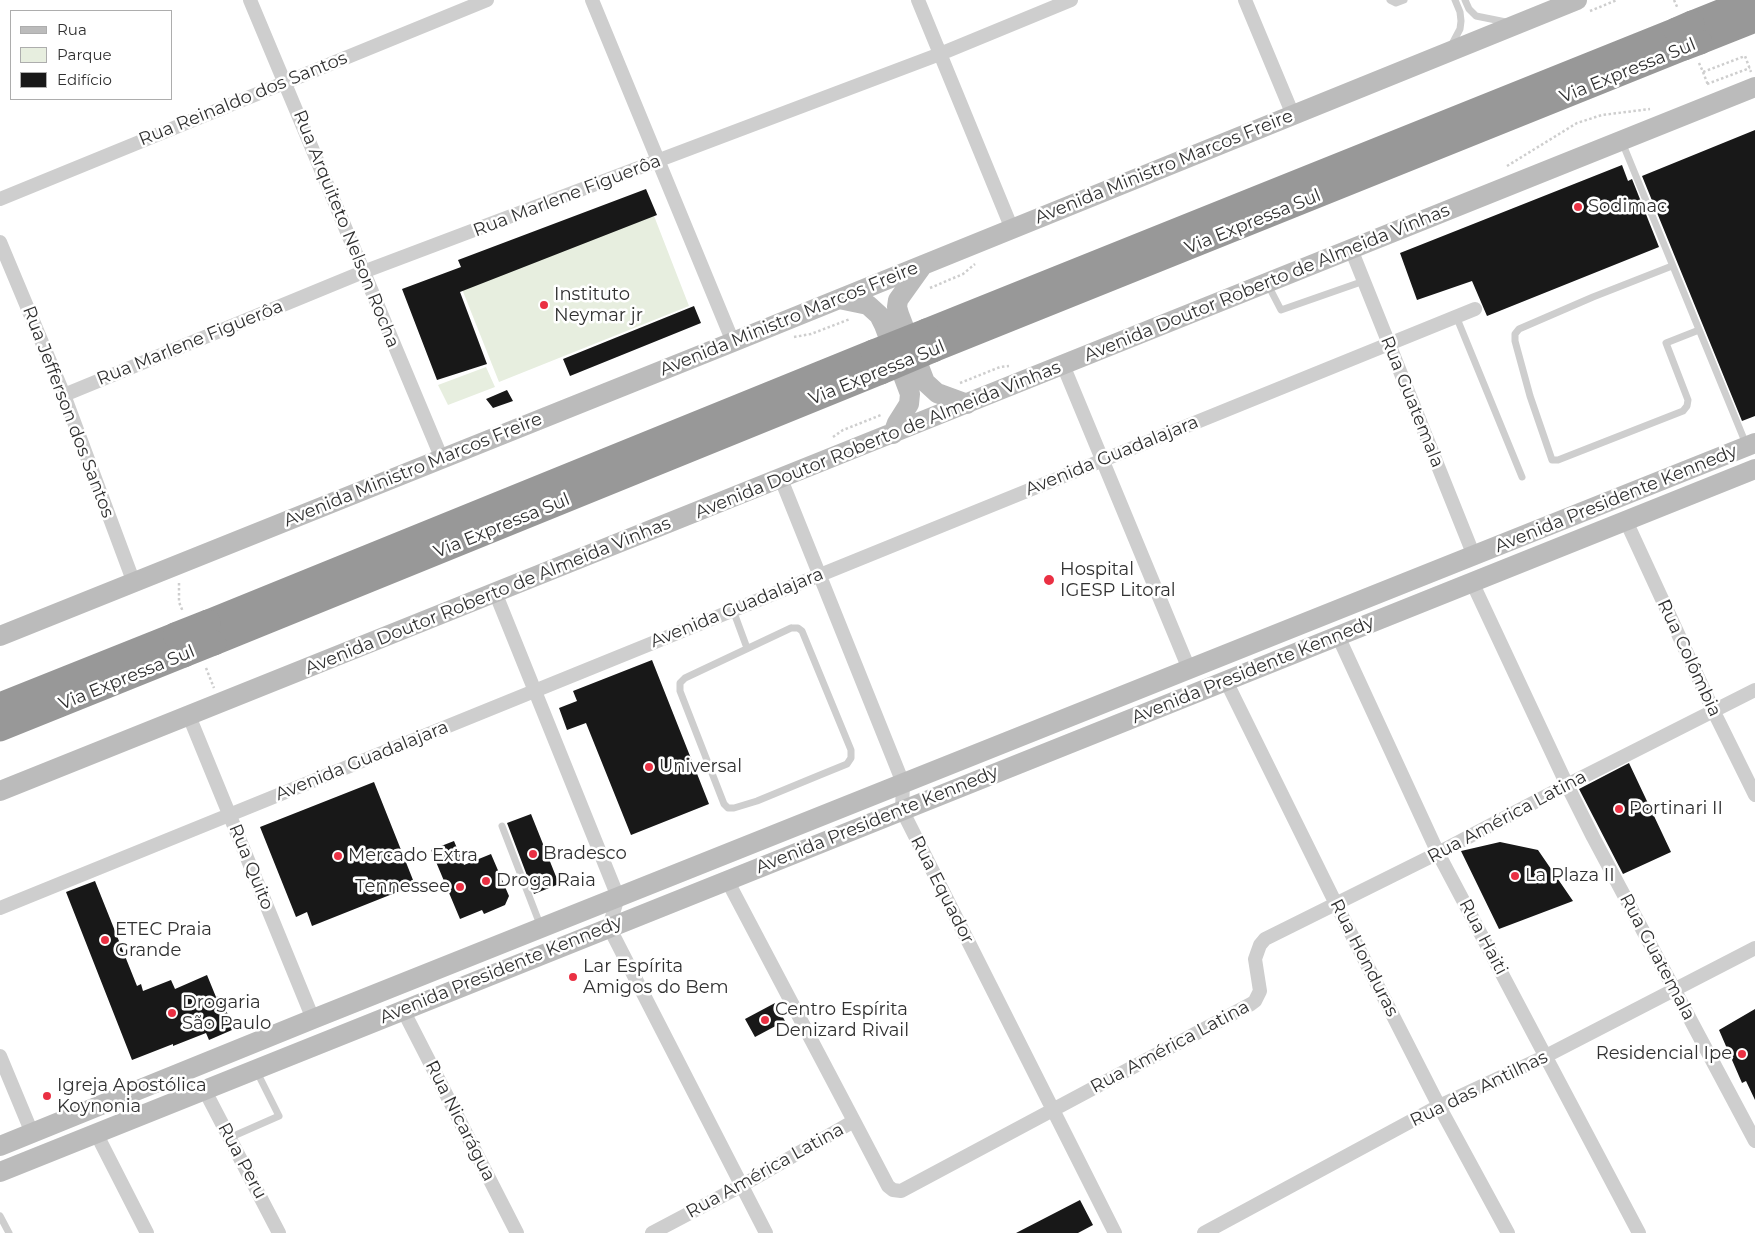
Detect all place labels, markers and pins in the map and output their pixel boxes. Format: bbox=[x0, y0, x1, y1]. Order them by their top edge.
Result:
place label: Sodimac bbox=[1588, 196, 1667, 218]
marker: Sodimac bbox=[1572, 201, 1584, 213]
place label: Instituto Neymar jr bbox=[554, 284, 643, 326]
marker: Instituto Neymar jr bbox=[538, 299, 550, 311]
place label: Hospital IGESP Litoral bbox=[1060, 559, 1176, 602]
marker: Hospital IGESP Litoral bbox=[1042, 573, 1056, 587]
place label: Universal bbox=[659, 756, 742, 778]
marker: Universal bbox=[643, 761, 655, 773]
place label: Portinari II bbox=[1629, 798, 1723, 820]
marker: Portinari II bbox=[1613, 803, 1625, 815]
place label: Bradesco bbox=[543, 843, 627, 865]
place label: Mercado Extra bbox=[348, 845, 478, 867]
marker: Bradesco bbox=[527, 848, 539, 860]
marker: Mercado Extra bbox=[332, 850, 344, 862]
place label: La Plaza II bbox=[1525, 865, 1615, 887]
place label: Droga Raia bbox=[496, 870, 596, 892]
marker: La Plaza II bbox=[1509, 870, 1521, 882]
marker: Droga Raia bbox=[480, 875, 492, 887]
place label: Tennessee bbox=[355, 876, 450, 898]
marker: Tennessee bbox=[454, 881, 466, 893]
place label: ETEC Praia Grande bbox=[115, 919, 212, 962]
marker: ETEC Praia Grande bbox=[99, 934, 111, 946]
place label: Lar Espírita Amigos do Bem bbox=[583, 956, 729, 999]
marker: Lar Espírita Amigos do Bem bbox=[567, 971, 579, 983]
place label: Drogaria São Paulo bbox=[182, 992, 271, 1034]
place label: Centro Espírita Denizard Rivail bbox=[775, 999, 909, 1042]
marker: Drogaria São Paulo bbox=[166, 1007, 178, 1019]
marker: Centro Espírita Denizard Rivail bbox=[759, 1014, 771, 1026]
place label: Residencial Ipe bbox=[1596, 1043, 1732, 1065]
marker: Residencial Ipe bbox=[1736, 1048, 1748, 1060]
place label: Igreja Apostólica Koynonia bbox=[57, 1075, 207, 1118]
marker: Igreja Apostólica Koynonia bbox=[41, 1090, 53, 1102]

